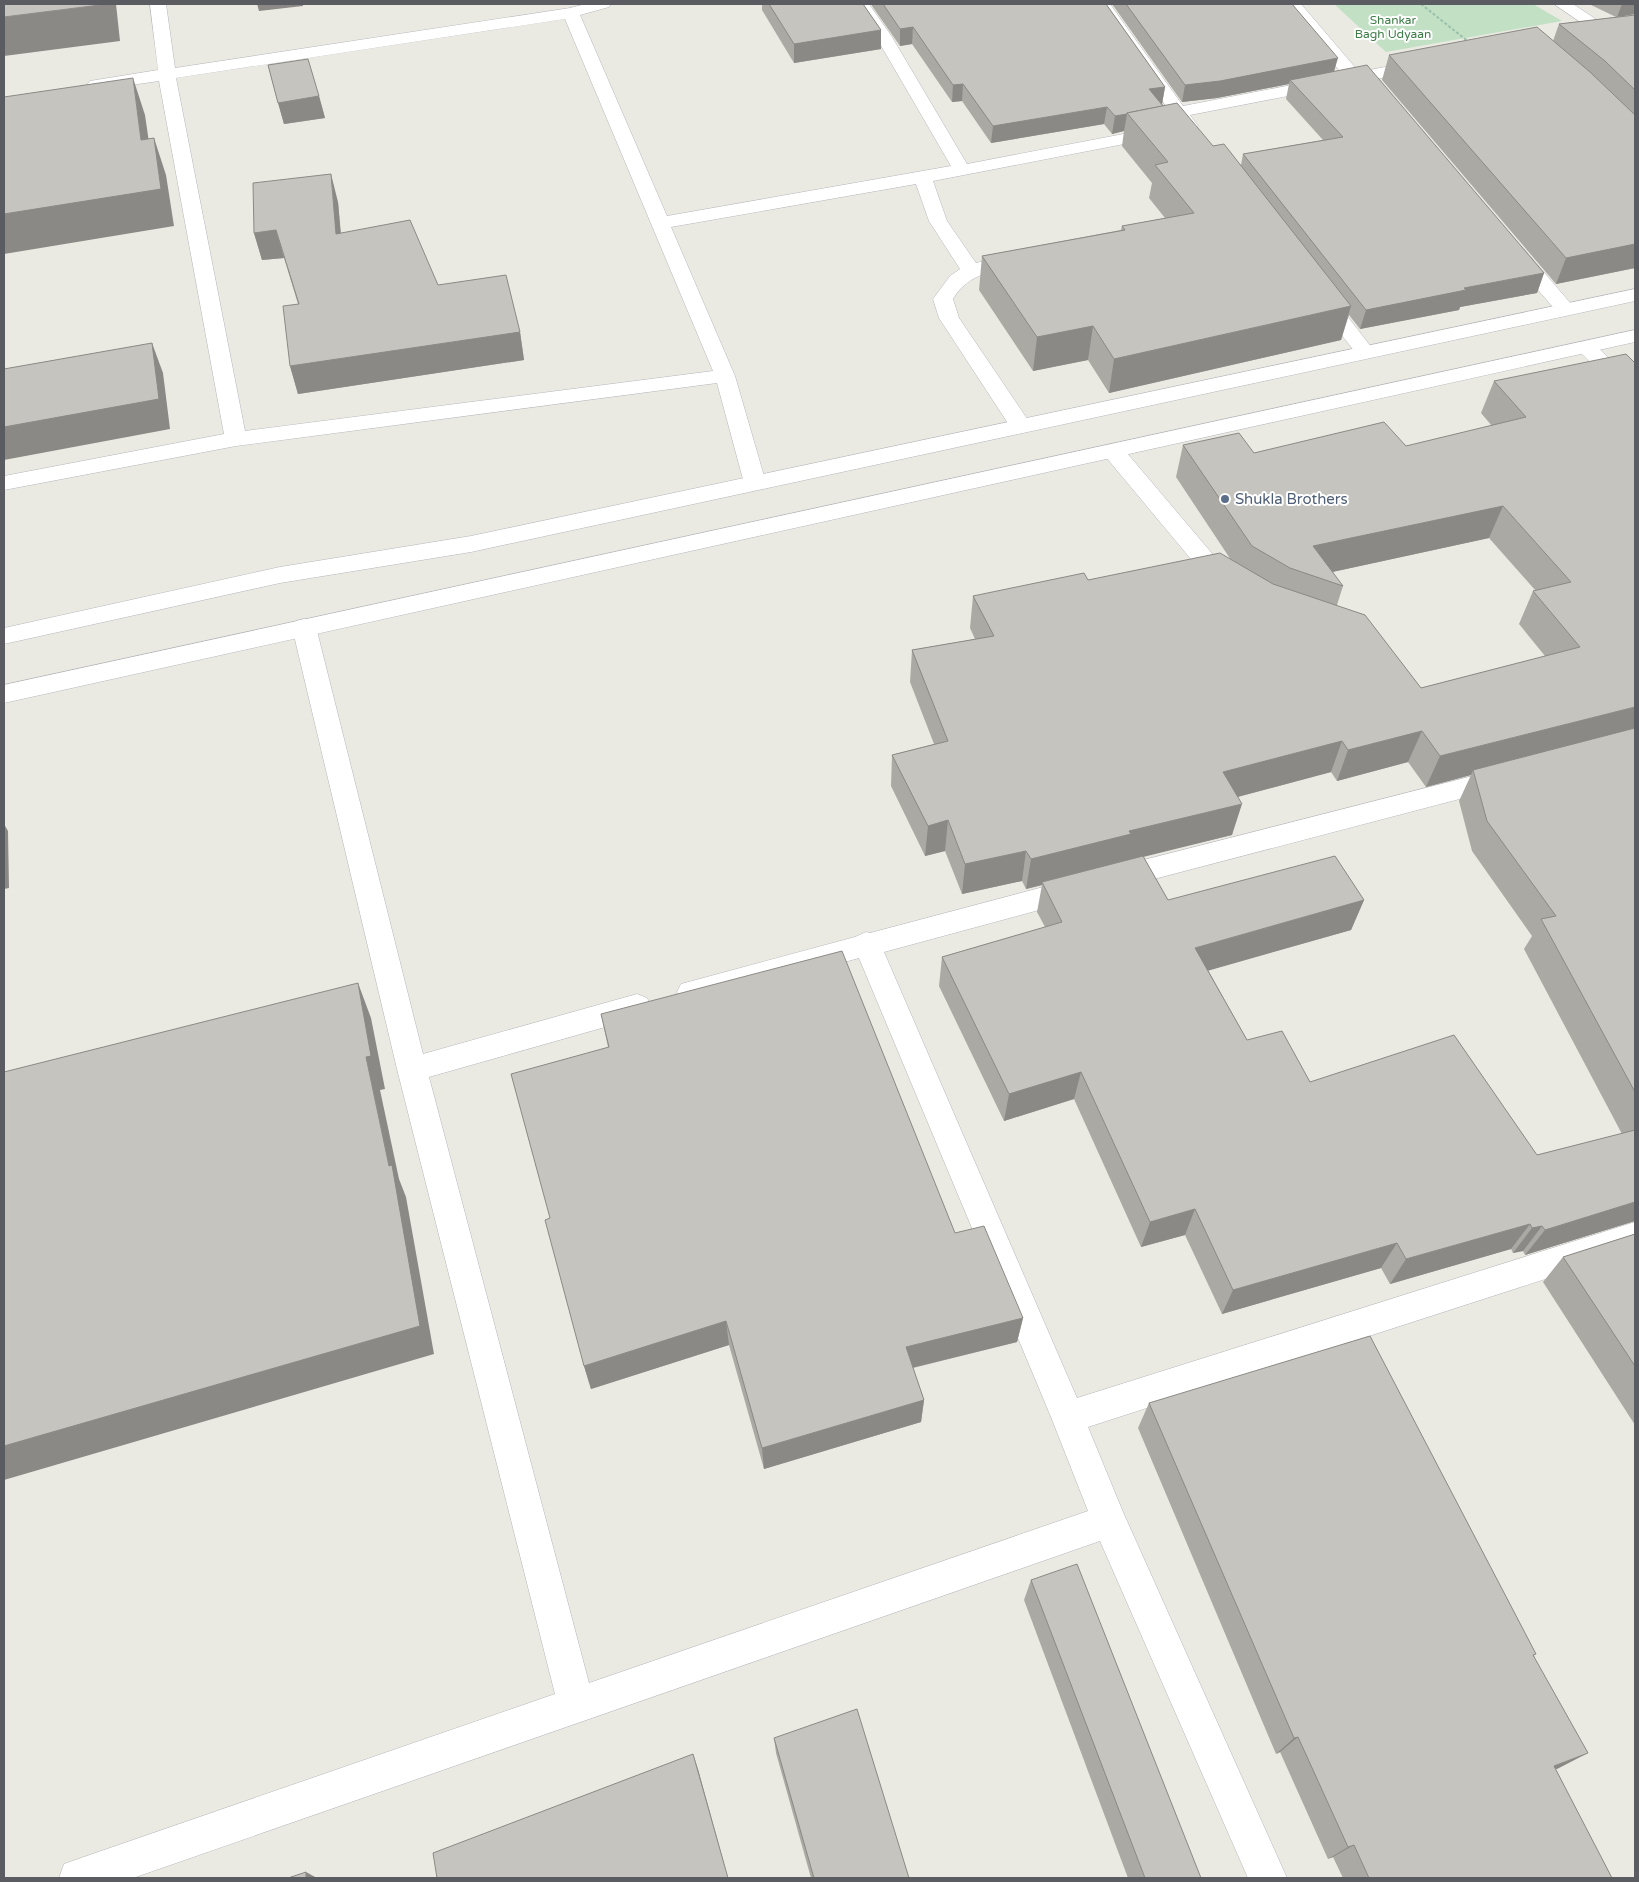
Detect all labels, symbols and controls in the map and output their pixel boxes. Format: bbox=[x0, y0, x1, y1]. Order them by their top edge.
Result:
park label: Shankar Bagh Udyaan bbox=[1355, 13, 1431, 41]
place label: Shukla Brothers bbox=[1235, 490, 1348, 508]
marker: Shukla Brothers bbox=[1219, 493, 1231, 505]

